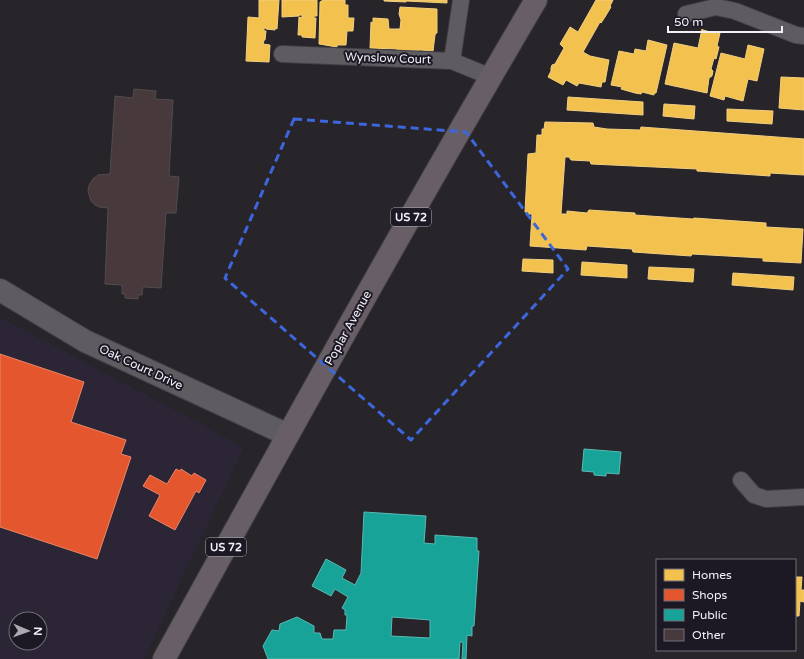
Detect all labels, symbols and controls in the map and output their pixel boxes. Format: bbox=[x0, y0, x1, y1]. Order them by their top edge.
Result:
scale bar bbox=[668, 8, 782, 34]
text: 50 m bbox=[674, 15, 703, 29]
street label: Wynslow Court bbox=[345, 49, 432, 67]
road number: US 72 bbox=[391, 208, 431, 226]
street label: Poplar Avenue bbox=[322, 288, 374, 368]
street label: Oak Court Drive bbox=[97, 342, 185, 393]
road number: US 72 bbox=[206, 538, 246, 556]
legend bbox=[656, 559, 796, 651]
text: Homes bbox=[692, 568, 732, 582]
text: Shops bbox=[692, 588, 727, 602]
text: Public bbox=[692, 608, 727, 622]
north arrow bbox=[8, 611, 48, 651]
text: N bbox=[31, 627, 44, 636]
text: Other bbox=[692, 628, 725, 642]

